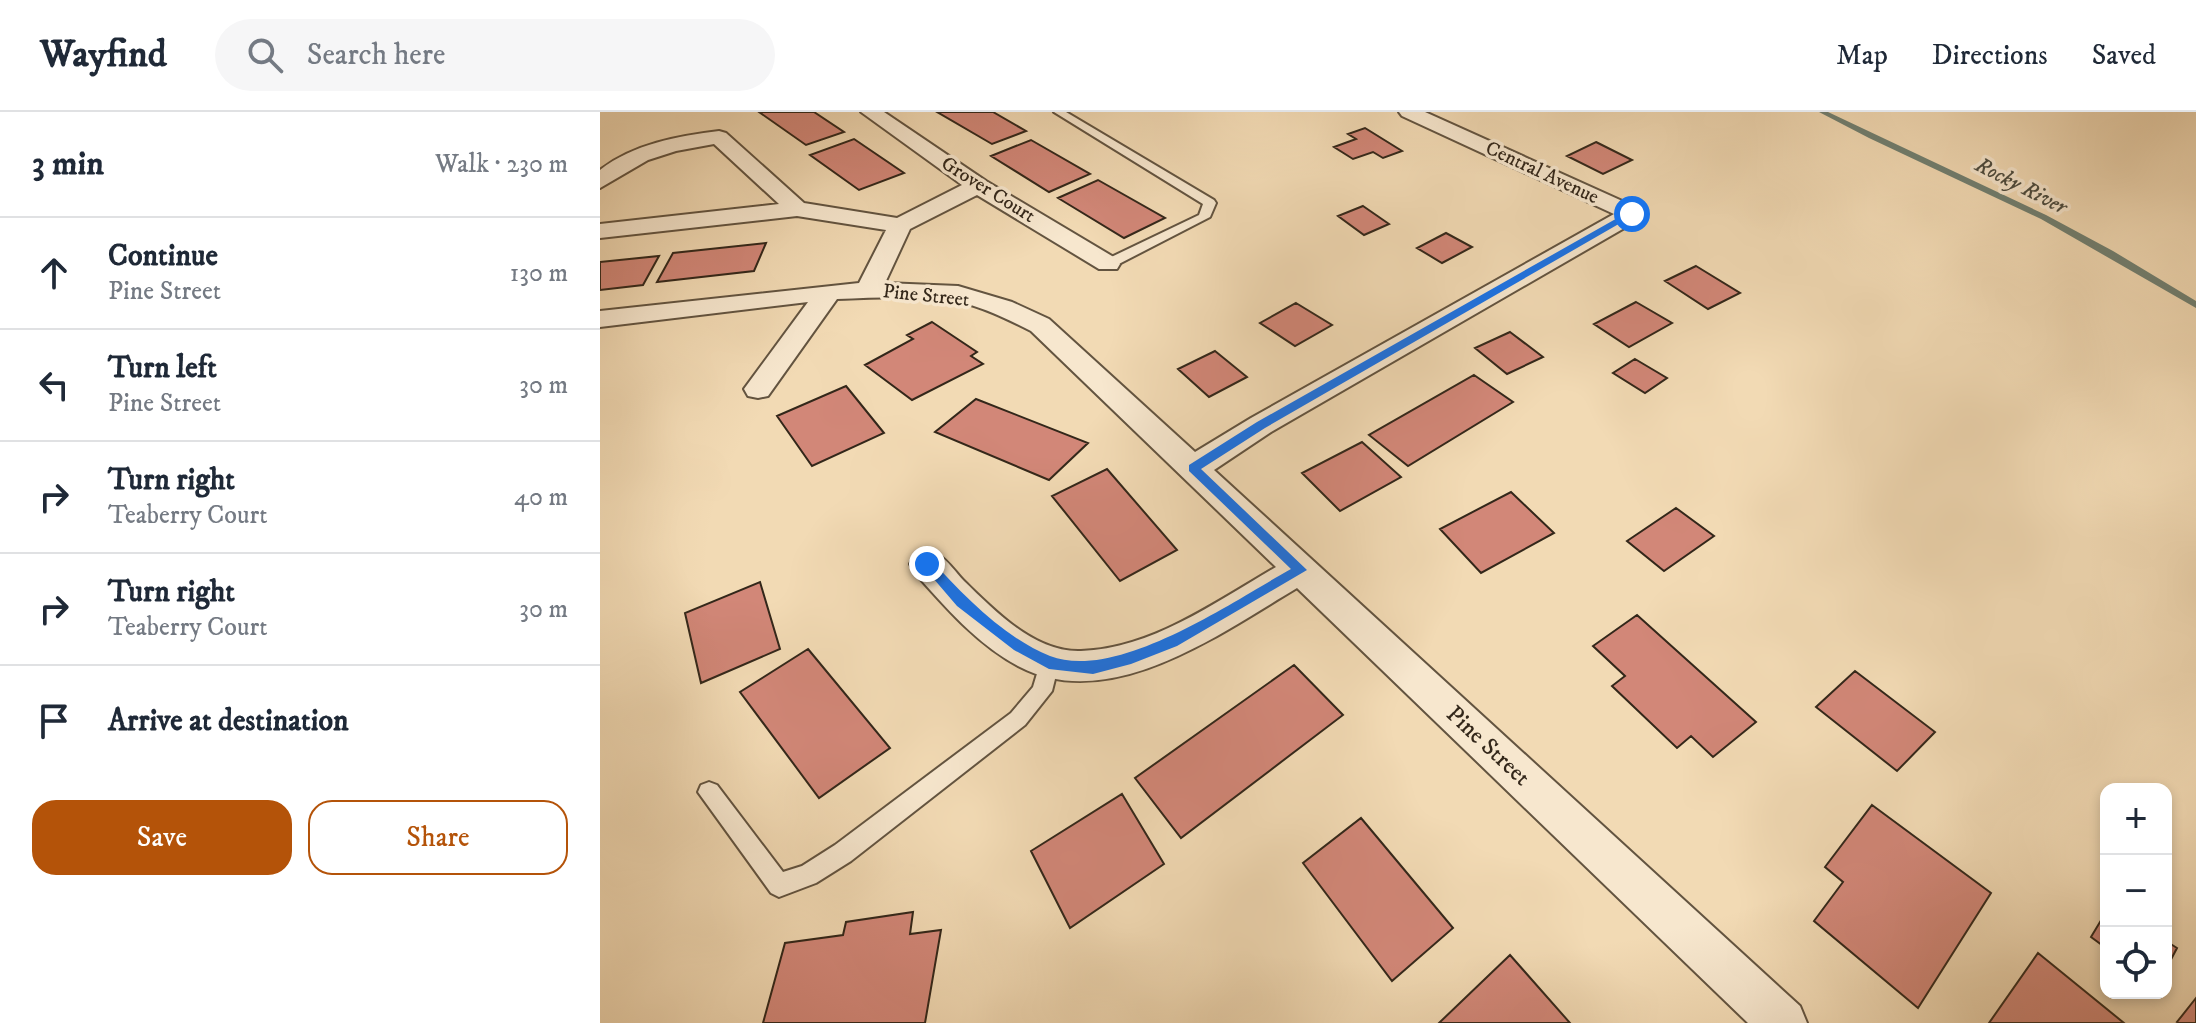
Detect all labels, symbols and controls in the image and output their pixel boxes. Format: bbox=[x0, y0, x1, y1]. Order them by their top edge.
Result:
search box bbox=[215, 19, 775, 91]
text: Wayfind bbox=[40, 31, 167, 79]
icon: search bbox=[243, 33, 287, 77]
text: Search here bbox=[307, 37, 445, 74]
text: Map bbox=[1836, 38, 1888, 73]
text: Directions bbox=[1932, 38, 2048, 73]
text: Saved bbox=[2092, 38, 2156, 73]
street label: Central Avenue bbox=[1481, 136, 1603, 210]
text: 3 min bbox=[32, 143, 104, 185]
text: Walk · 230 m bbox=[435, 148, 568, 181]
street label: Grover Court bbox=[936, 151, 1040, 229]
water label: Rocky River bbox=[1970, 151, 2073, 222]
route start bbox=[1614, 196, 1650, 232]
text: Continue bbox=[108, 238, 218, 275]
icon: ahead bbox=[32, 251, 76, 295]
text: 130 m bbox=[510, 257, 568, 290]
text: Pine Street bbox=[108, 275, 221, 308]
street label: Pine Street bbox=[881, 279, 971, 313]
text: Turn left bbox=[108, 350, 217, 387]
icon: left bbox=[32, 363, 76, 407]
text: 30 m bbox=[519, 369, 568, 402]
text: Pine Street bbox=[108, 387, 221, 420]
text: Turn right bbox=[108, 462, 235, 499]
icon: right bbox=[32, 475, 76, 519]
text: 40 m bbox=[514, 481, 568, 514]
text: Teaberry Court bbox=[108, 499, 268, 532]
route end bbox=[909, 546, 945, 582]
text: Turn right bbox=[108, 574, 235, 611]
icon: right bbox=[32, 587, 76, 631]
text: 30 m bbox=[519, 593, 568, 626]
text: Teaberry Court bbox=[108, 611, 268, 644]
icon: arrive bbox=[32, 699, 76, 743]
street label: Pine Street bbox=[1440, 699, 1537, 793]
text: Arrive at destination bbox=[108, 703, 349, 740]
map controls bbox=[2100, 783, 2172, 999]
button: + bbox=[2100, 783, 2172, 855]
button: Save bbox=[32, 800, 292, 875]
button: Share bbox=[308, 800, 568, 875]
button: − bbox=[2100, 855, 2172, 927]
button: locate bbox=[2100, 927, 2172, 999]

